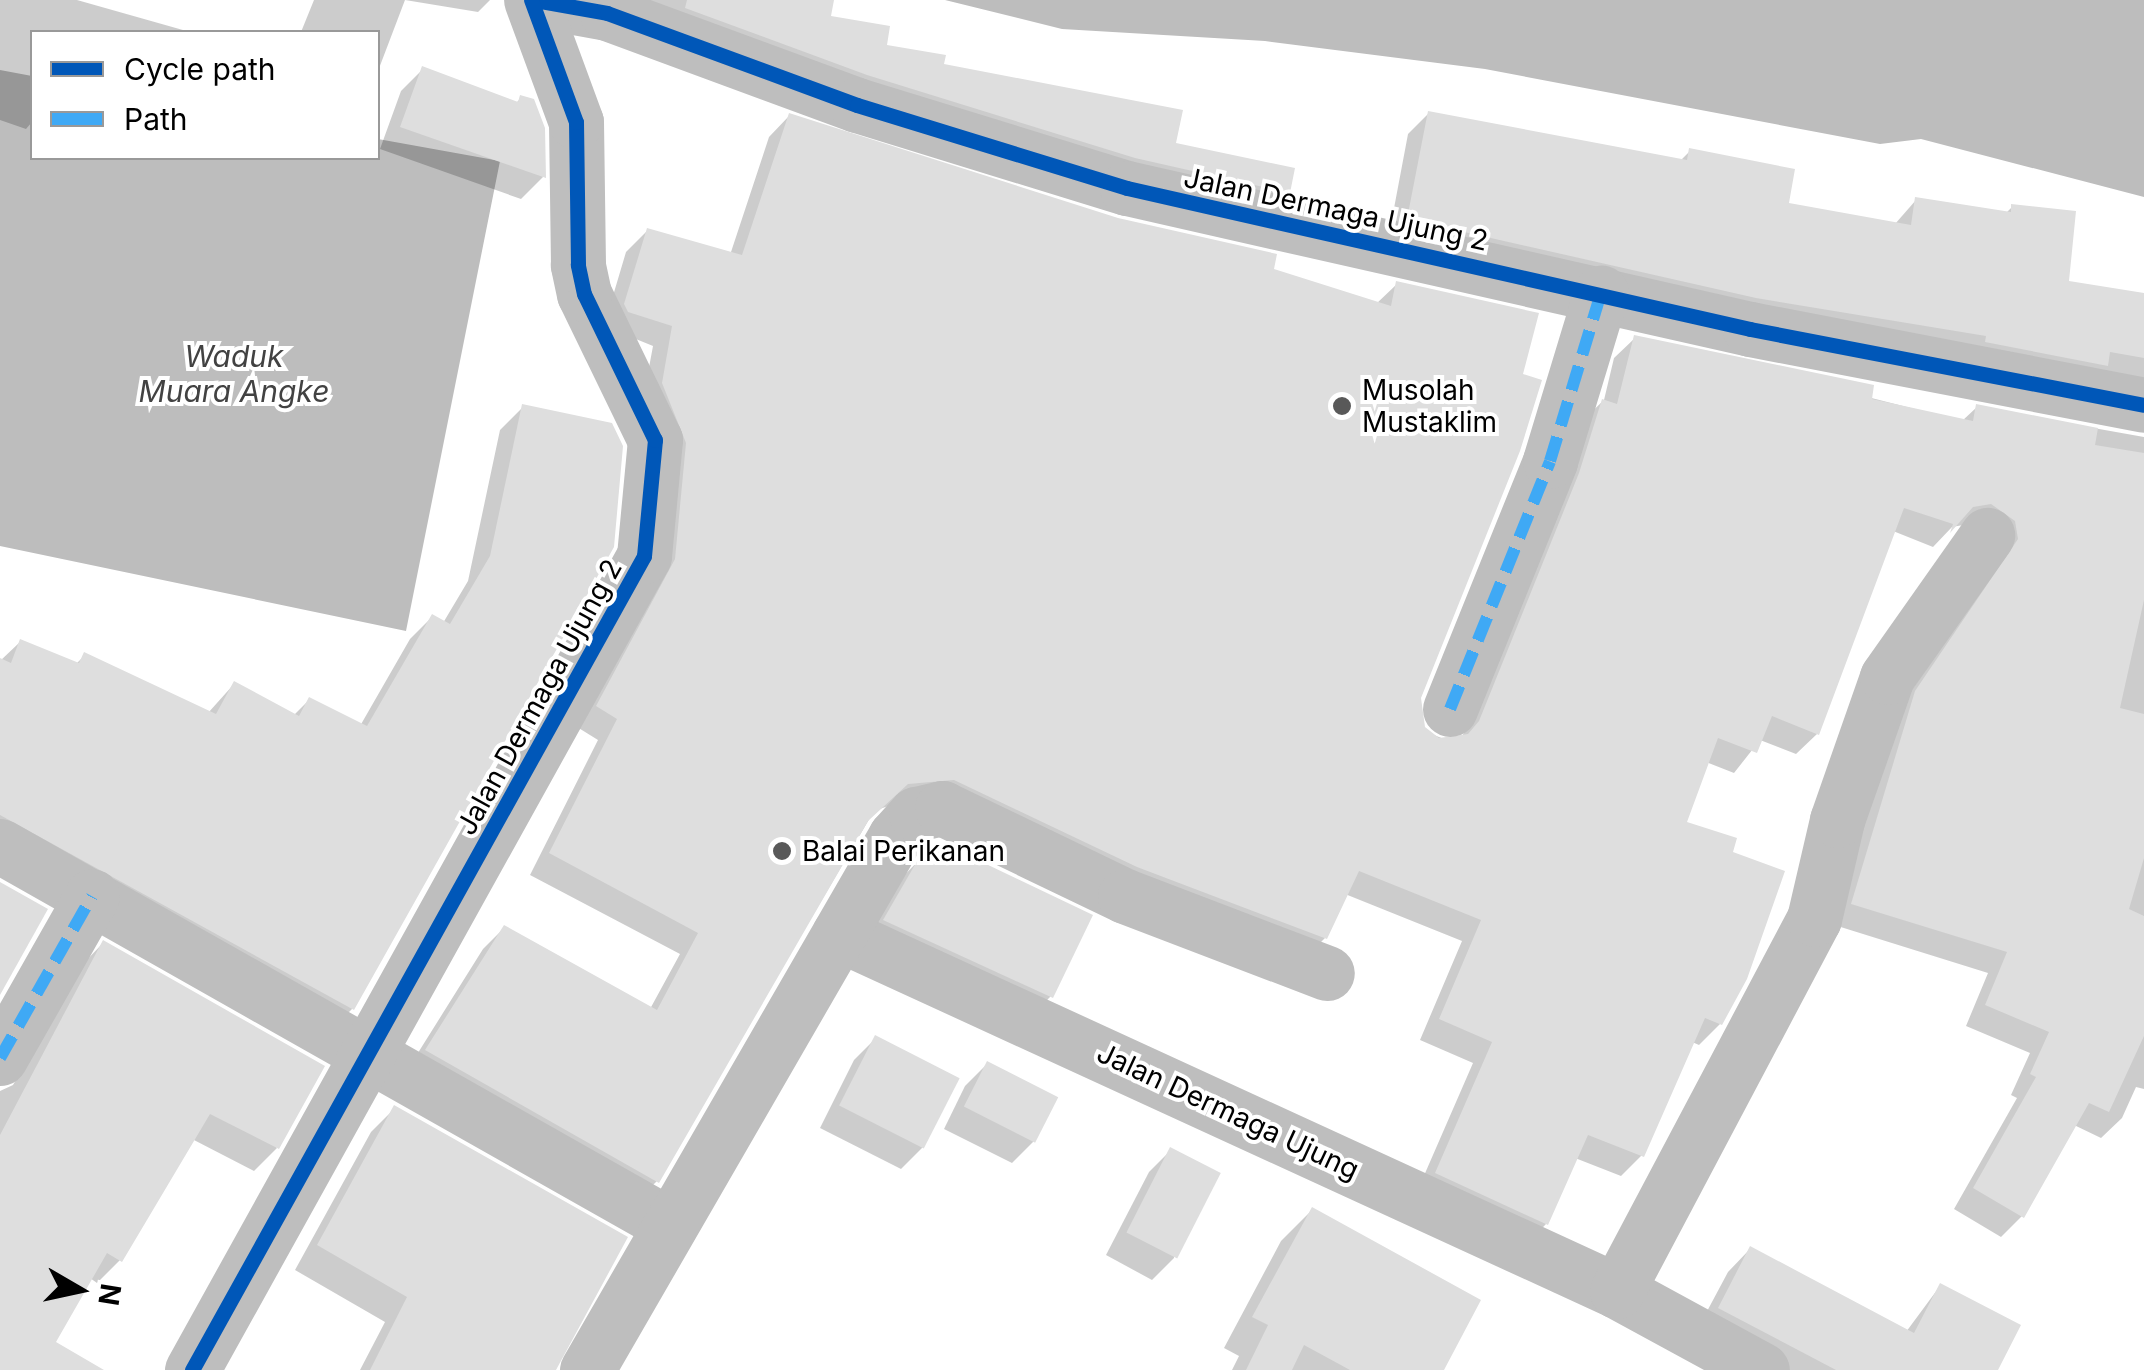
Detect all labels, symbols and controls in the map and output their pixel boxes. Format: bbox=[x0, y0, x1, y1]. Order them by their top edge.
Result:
legend bbox=[30, 30, 380, 160]
text: Cycle path bbox=[124, 51, 276, 87]
text: Path bbox=[124, 101, 188, 137]
street label: Jalan Dermaga Ujung 2 bbox=[1181, 160, 1491, 258]
water label: Waduk Muara Angke bbox=[139, 338, 329, 408]
place label: Musolah Mustaklim bbox=[1362, 373, 1497, 439]
marker: Musolah Mustaklim bbox=[1331, 395, 1353, 417]
street label: Jalan Dermaga Ujung 2 bbox=[449, 553, 629, 841]
place label: Balai Perikanan bbox=[802, 834, 1005, 868]
marker: Balai Perikanan bbox=[771, 840, 793, 862]
street label: Jalan Dermaga Ujung bbox=[1092, 1036, 1364, 1186]
north arrow bbox=[30, 1240, 130, 1340]
text: N bbox=[91, 1281, 128, 1308]

